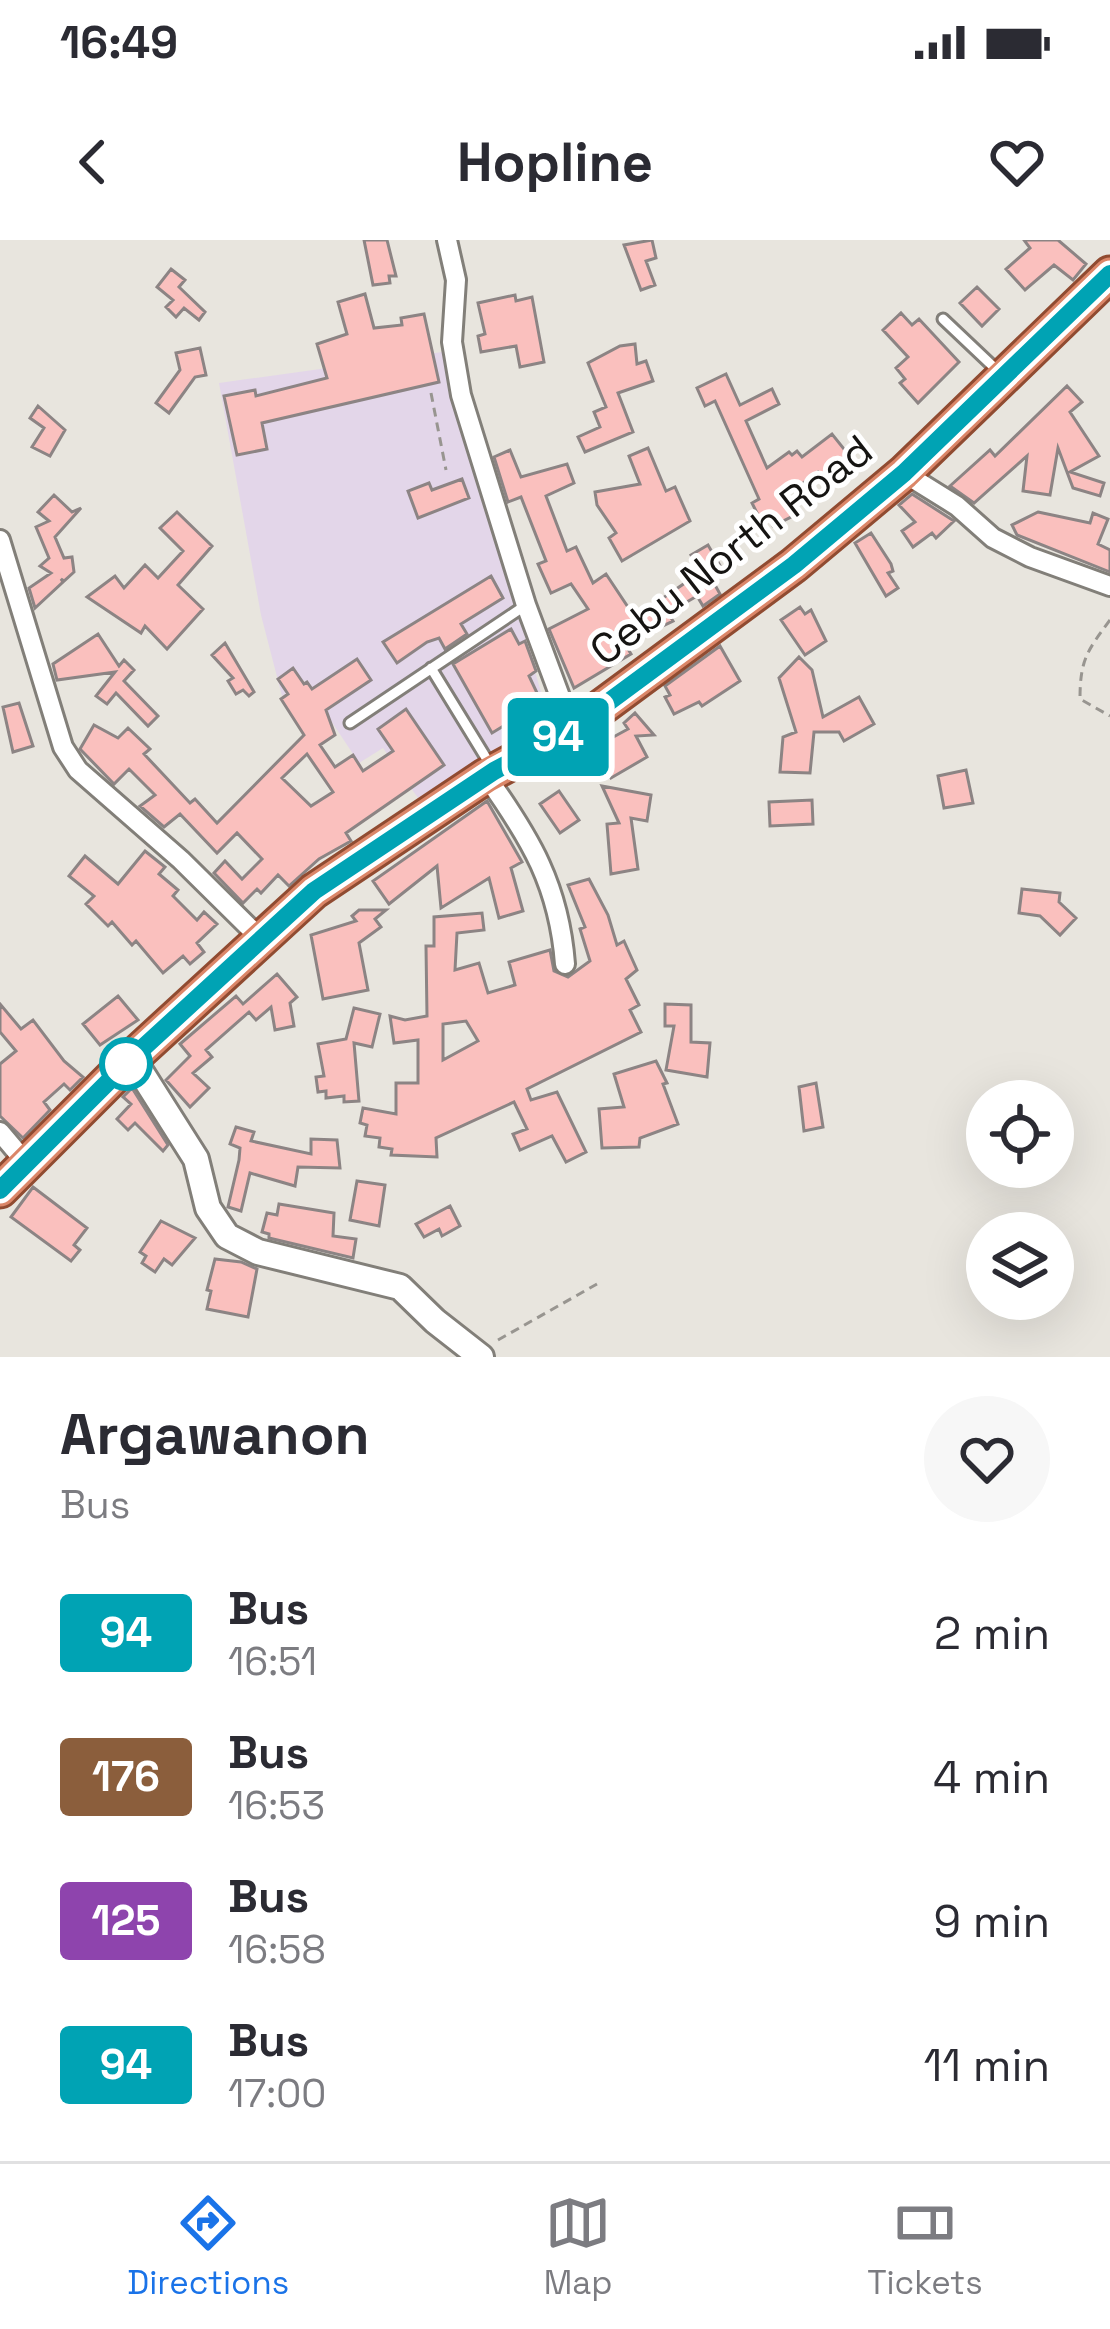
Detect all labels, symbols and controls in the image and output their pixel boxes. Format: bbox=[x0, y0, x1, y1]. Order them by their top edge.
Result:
text: 16:49 bbox=[60, 14, 178, 71]
text: Hopline bbox=[457, 128, 653, 197]
icon: back bbox=[60, 129, 126, 195]
icon: heart bbox=[984, 129, 1050, 195]
street label: Cebu North Road bbox=[579, 423, 883, 677]
line badge: 94 bbox=[504, 698, 612, 776]
text: 94 bbox=[532, 710, 584, 763]
unlabelled marker bbox=[101, 1039, 151, 1089]
map controls bbox=[966, 1080, 1074, 1320]
button: locate bbox=[966, 1080, 1074, 1188]
button: layers bbox=[966, 1212, 1074, 1320]
button: heart bbox=[924, 1396, 1050, 1522]
text: Argawanon bbox=[60, 1398, 370, 1471]
text: Bus bbox=[60, 1480, 130, 1529]
text: Bus bbox=[228, 1580, 309, 1637]
text: 2 min bbox=[934, 1605, 1050, 1662]
text: 94 bbox=[100, 1606, 152, 1659]
text: 16:51 bbox=[228, 1637, 317, 1686]
text: Bus bbox=[228, 1724, 309, 1781]
text: 4 min bbox=[933, 1749, 1050, 1806]
text: 176 bbox=[92, 1750, 160, 1803]
text: 16:53 bbox=[228, 1781, 325, 1830]
text: Bus bbox=[228, 1868, 309, 1925]
text: 9 min bbox=[934, 1893, 1050, 1950]
text: 125 bbox=[91, 1894, 161, 1947]
text: 16:58 bbox=[228, 1925, 326, 1974]
text: Bus bbox=[228, 2012, 309, 2069]
text: 11 min bbox=[924, 2037, 1050, 2094]
text: 94 bbox=[100, 2038, 152, 2091]
text: 17:00 bbox=[228, 2069, 326, 2118]
tab: Directions bbox=[127, 2190, 289, 2304]
tab: Map bbox=[544, 2190, 613, 2304]
tab: Tickets bbox=[867, 2190, 983, 2304]

